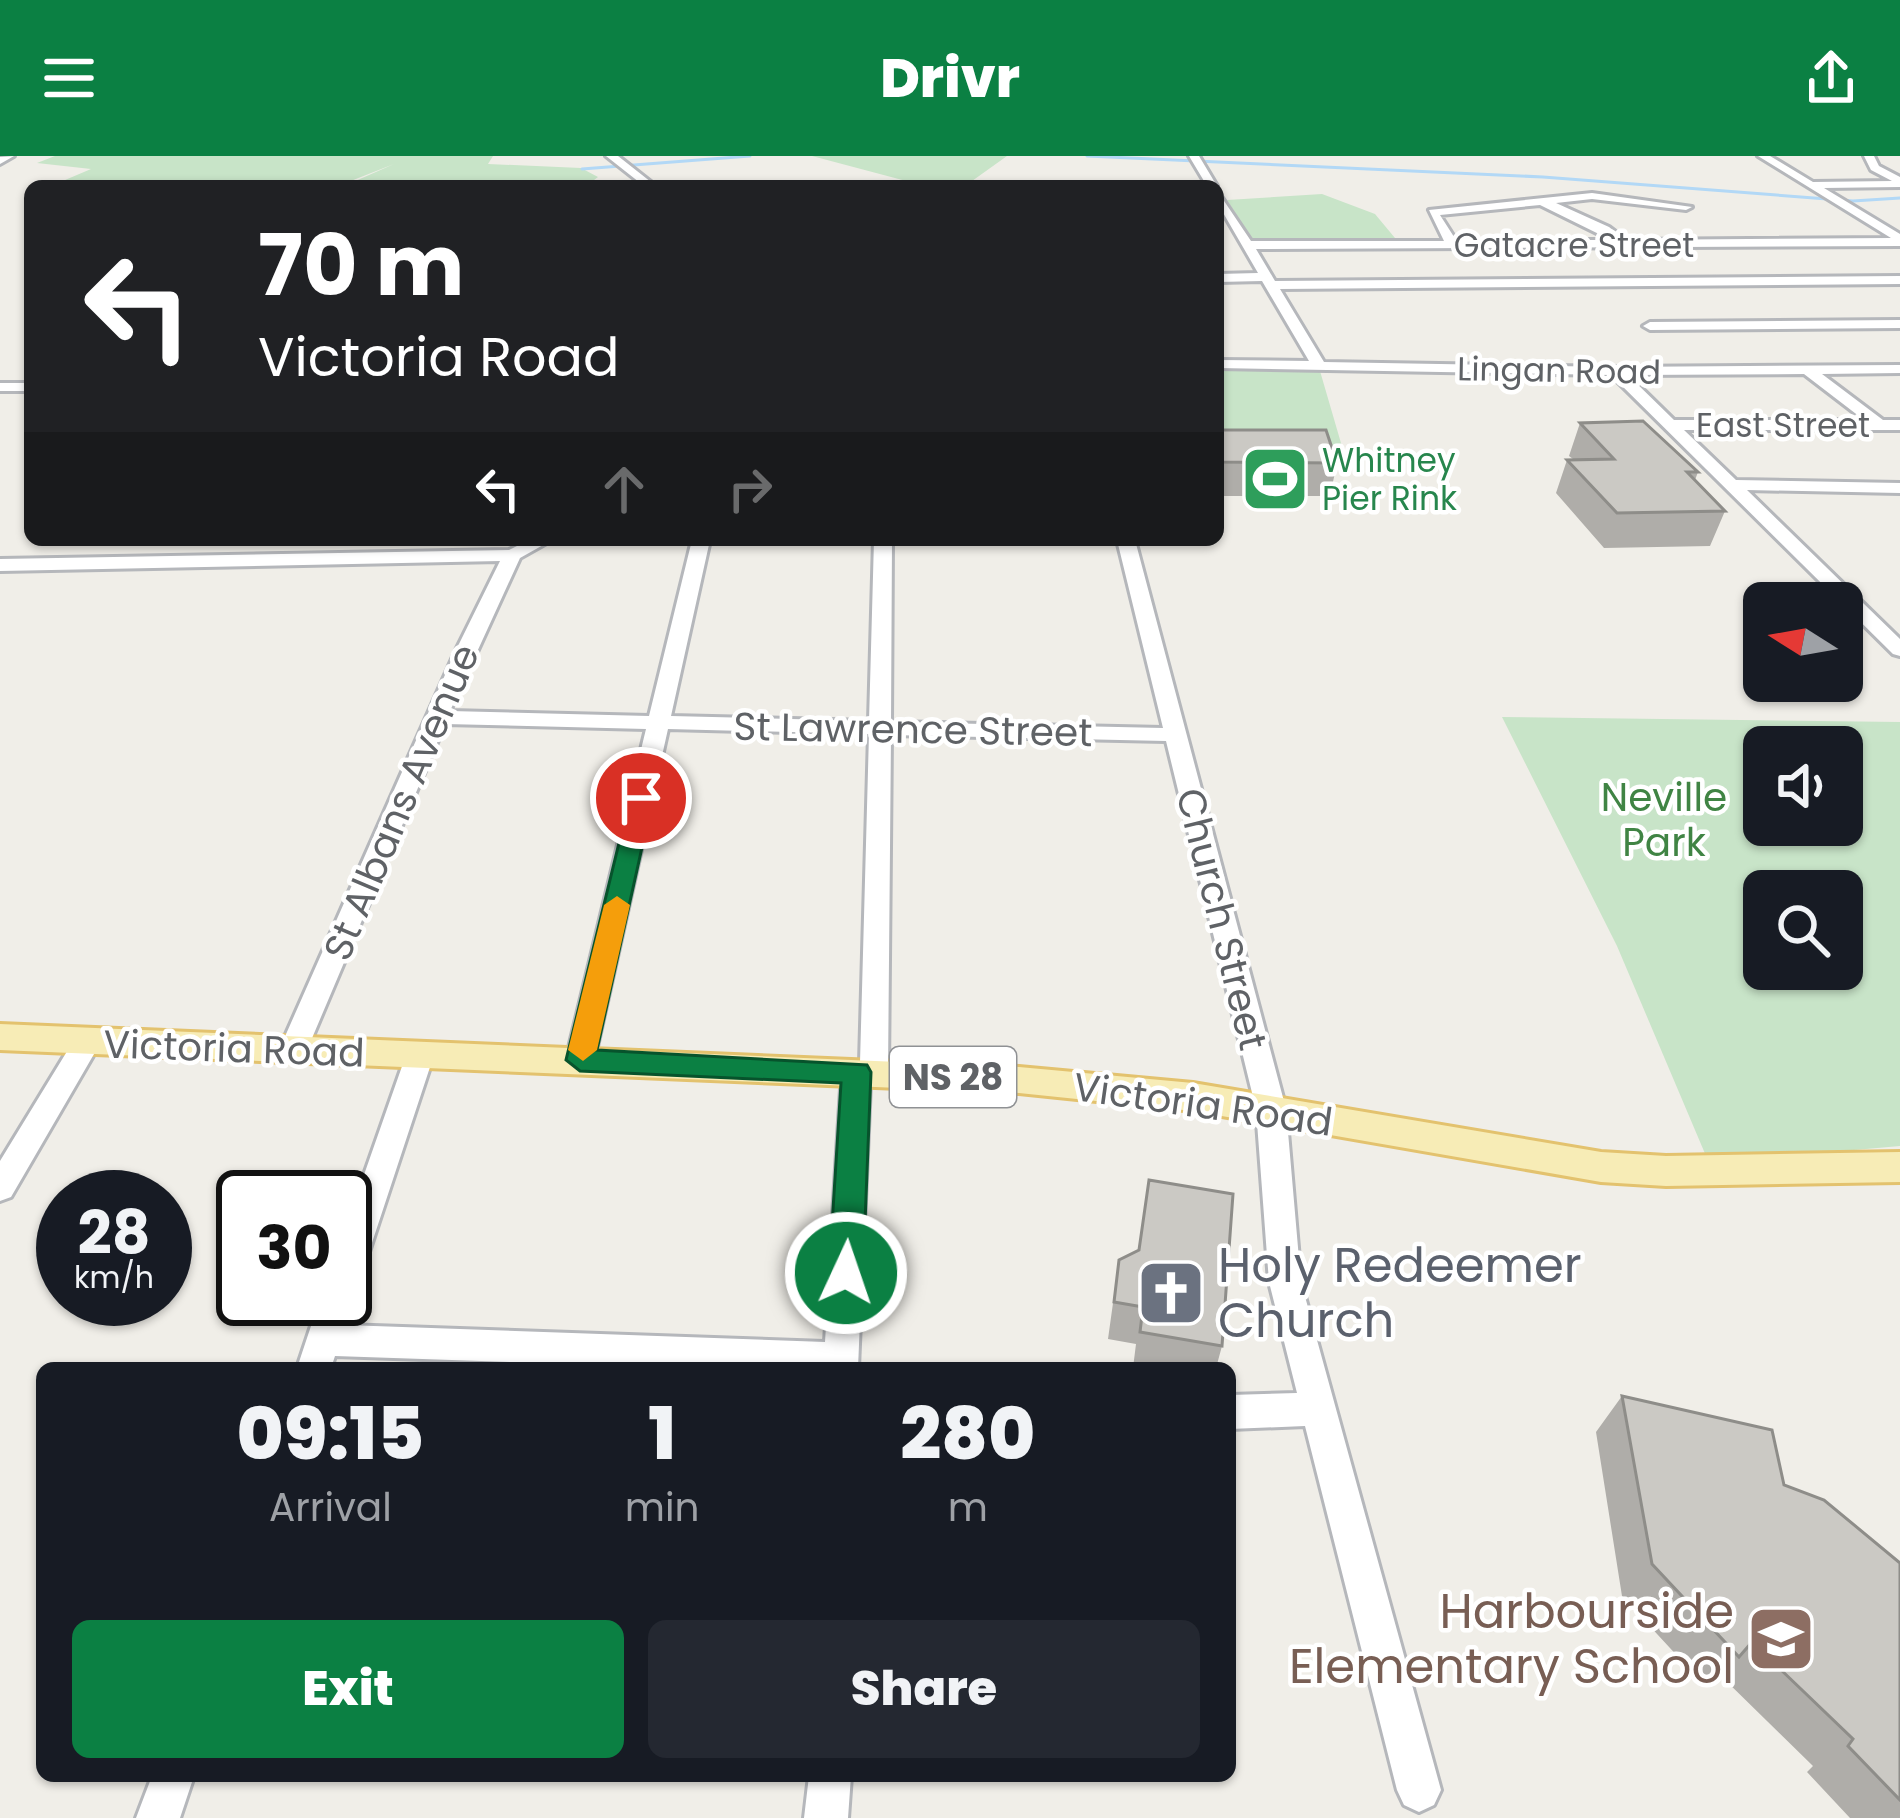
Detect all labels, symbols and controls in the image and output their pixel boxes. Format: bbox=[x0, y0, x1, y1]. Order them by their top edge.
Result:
text: Drivr bbox=[880, 40, 1020, 116]
icon: menu bbox=[36, 45, 102, 111]
icon: share bbox=[1798, 45, 1864, 111]
text: 70 m bbox=[258, 207, 464, 324]
street label: Gatacre Street bbox=[1454, 222, 1694, 269]
icon: left bbox=[60, 228, 216, 384]
text: Victoria Road bbox=[258, 319, 620, 395]
street label: Lingan Road bbox=[1457, 345, 1661, 396]
street label: East Street bbox=[1696, 402, 1870, 449]
place label: Whitney Pier Rink bbox=[1322, 437, 1457, 522]
sports icon: Whitney Pier Rink bbox=[1240, 444, 1310, 514]
icon: left bbox=[465, 456, 531, 522]
icon: ahead bbox=[591, 456, 657, 522]
icon: right bbox=[717, 456, 783, 522]
north arrow bbox=[1743, 582, 1863, 702]
map controls bbox=[1743, 582, 1863, 990]
street label: St Albans Avenue bbox=[310, 636, 493, 969]
street label: St Lawrence Street bbox=[733, 699, 1093, 760]
button: sound bbox=[1743, 726, 1863, 846]
pin bbox=[590, 747, 692, 849]
icon: arrive bbox=[608, 765, 674, 831]
park label: Neville Park bbox=[1601, 770, 1727, 870]
street label: Church Street bbox=[1162, 783, 1281, 1056]
button: search bbox=[1743, 870, 1863, 990]
street label: Victoria Road bbox=[103, 1016, 365, 1081]
road number: NS 28 bbox=[890, 1047, 1016, 1107]
street label: Victoria Road bbox=[1070, 1059, 1336, 1150]
speed limit sign: 30 bbox=[216, 1170, 372, 1326]
text: 28 bbox=[77, 1191, 151, 1275]
position arrow bbox=[783, 1210, 909, 1336]
place label: Holy Redeemer Church bbox=[1218, 1232, 1582, 1354]
text: km/h bbox=[74, 1256, 154, 1299]
church icon: Holy Redeemer Church bbox=[1136, 1258, 1206, 1328]
text: 09:15 bbox=[237, 1383, 424, 1484]
text: 1 bbox=[648, 1383, 676, 1484]
text: 280 bbox=[900, 1383, 1035, 1484]
text: Arrival bbox=[269, 1480, 392, 1535]
text: min bbox=[625, 1480, 700, 1535]
text: m bbox=[948, 1480, 988, 1535]
place label: Harbourside Elementary School bbox=[1289, 1578, 1734, 1700]
school or university icon: Harbourside Elementary School bbox=[1746, 1604, 1816, 1674]
button: Exit bbox=[72, 1620, 624, 1758]
button: Share bbox=[648, 1620, 1200, 1758]

